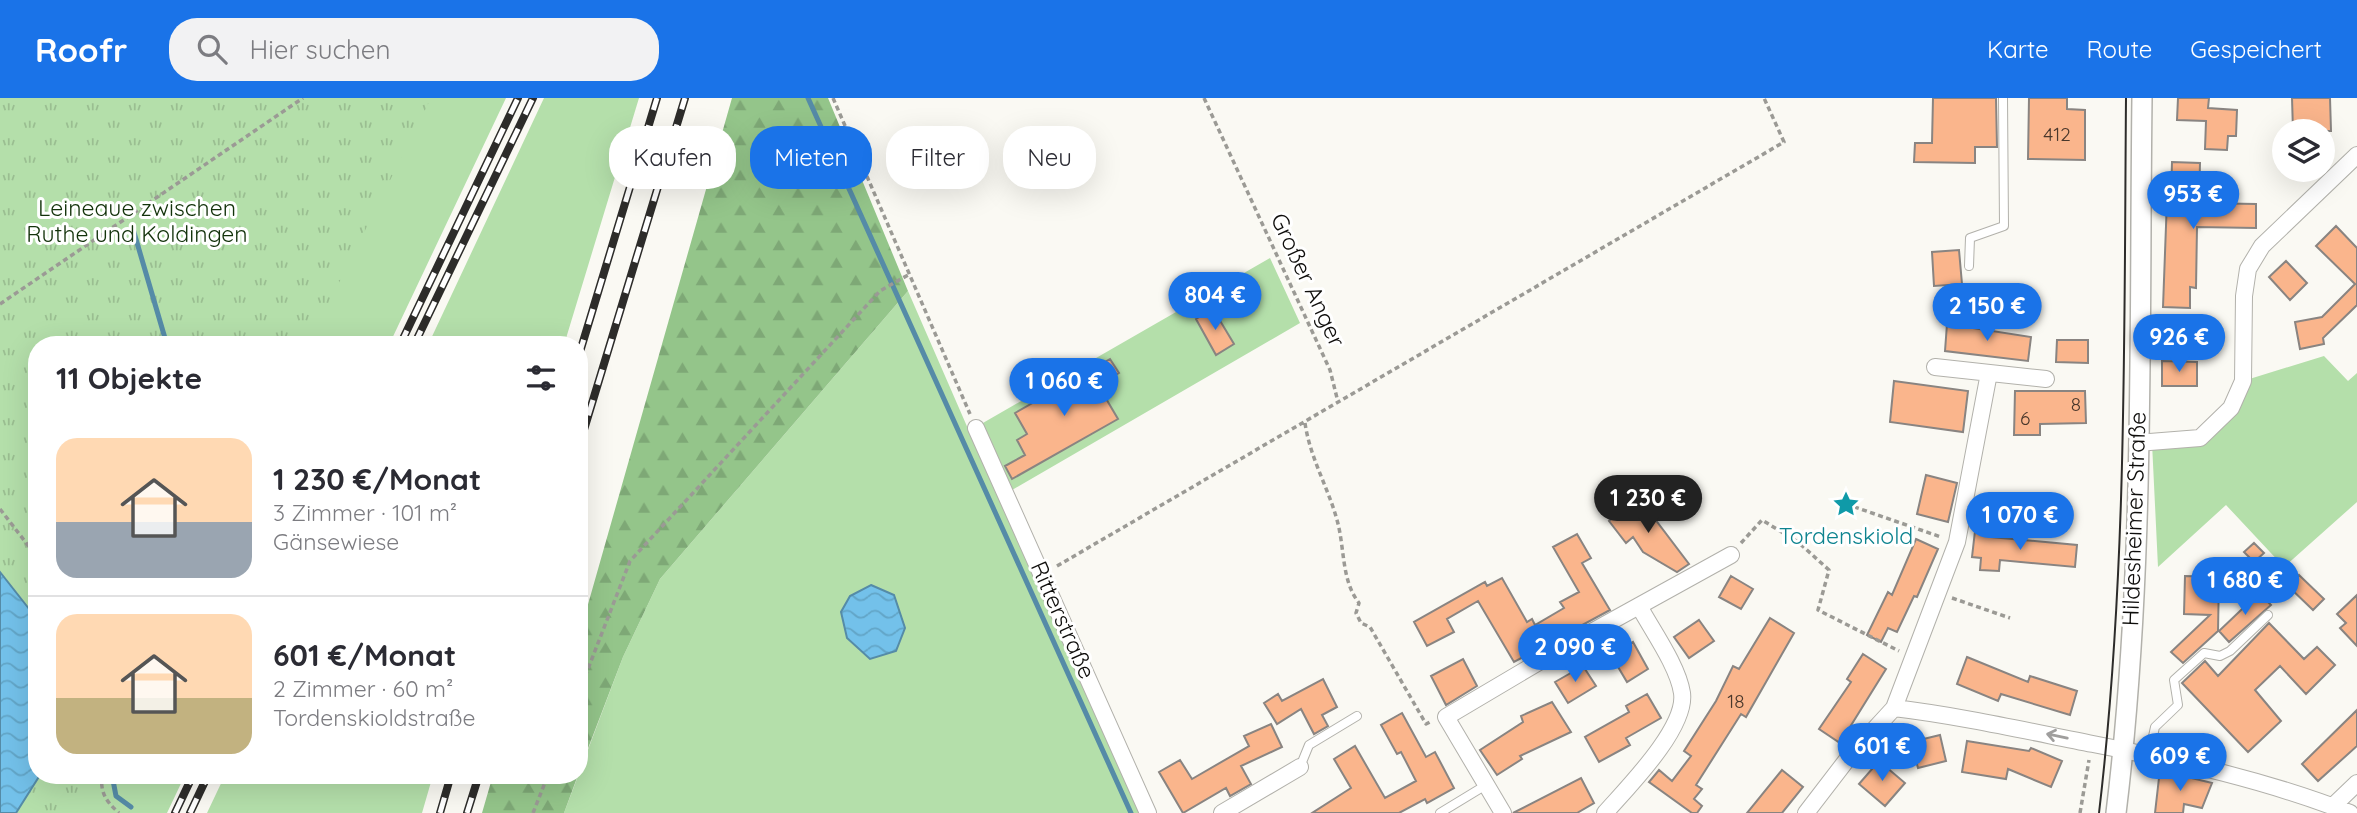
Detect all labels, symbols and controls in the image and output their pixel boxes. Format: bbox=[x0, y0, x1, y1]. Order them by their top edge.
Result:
search box bbox=[169, 18, 659, 81]
text: Roofr bbox=[35, 29, 127, 70]
icon: search bbox=[193, 30, 231, 68]
text: Hier suchen bbox=[249, 33, 390, 66]
text: Karte bbox=[1987, 34, 2049, 64]
text: Route bbox=[2087, 34, 2152, 64]
text: Gespeichert bbox=[2190, 34, 2322, 64]
map controls bbox=[2272, 119, 2335, 182]
button: layers bbox=[2272, 119, 2335, 182]
house number: 412 bbox=[2043, 122, 2071, 146]
chip: Kaufen bbox=[609, 126, 736, 189]
chip: Mieten bbox=[750, 126, 872, 189]
chip: Filter bbox=[886, 126, 989, 189]
chip: Neu bbox=[1003, 126, 1096, 189]
pin: 953 € bbox=[2144, 172, 2242, 231]
text: 953 € bbox=[2163, 179, 2223, 208]
park label: Leineaue zwischen Ruthe und Koldingen bbox=[26, 193, 248, 248]
street label: Großer Anger bbox=[1265, 208, 1352, 351]
pin: 804 € bbox=[1166, 272, 1264, 332]
text: 804 € bbox=[1184, 280, 1246, 309]
pin: 2 150 € bbox=[1922, 284, 2052, 343]
text: 2 150 € bbox=[1949, 291, 2025, 320]
pin: 926 € bbox=[2130, 314, 2228, 374]
text: 926 € bbox=[2149, 322, 2209, 351]
pin: 1 060 € bbox=[999, 358, 1129, 418]
text: 11 Objekte bbox=[56, 359, 202, 397]
icon: filters bbox=[522, 359, 560, 397]
text: 1 060 € bbox=[1025, 366, 1103, 395]
house number: 8 bbox=[2071, 392, 2081, 416]
house number: 6 bbox=[2020, 406, 2030, 430]
street label: Hildesheimer Straße bbox=[2115, 411, 2152, 627]
text: 1 230 €/Monat bbox=[273, 460, 481, 498]
icon: home bbox=[112, 466, 196, 550]
pin: 1 230 € bbox=[1583, 476, 1713, 535]
text: 1 230 € bbox=[1610, 483, 1686, 512]
place icon: Tordenskiold bbox=[1831, 489, 1861, 519]
pin: 1 070 € bbox=[1955, 492, 2085, 552]
text: 3 Zimmer · 101 m² bbox=[273, 498, 457, 527]
text: 1 070 € bbox=[1982, 500, 2058, 529]
place label: Tordenskiold bbox=[1779, 521, 1913, 550]
text: Gänsewiese bbox=[273, 527, 399, 556]
street label: Ritterstraße bbox=[1025, 556, 1102, 683]
pin: 1 680 € bbox=[2180, 558, 2310, 617]
text: 1 680 € bbox=[2207, 565, 2283, 594]
pin: 2 090 € bbox=[1510, 624, 1640, 684]
text: 2 090 € bbox=[1534, 632, 1616, 661]
text: 601 €/Monat bbox=[273, 636, 456, 674]
icon: home bbox=[112, 642, 196, 726]
text: 2 Zimmer · 60 m² bbox=[273, 674, 453, 703]
house number: 18 bbox=[1727, 689, 1745, 713]
text: Tordenskioldstraße bbox=[273, 703, 476, 732]
pin: 601 € bbox=[1833, 724, 1931, 783]
one-way arrow bbox=[2046, 729, 2069, 743]
text: 601 € bbox=[1854, 731, 1910, 760]
pin: 609 € bbox=[2131, 734, 2229, 793]
text: 609 € bbox=[2150, 741, 2210, 770]

